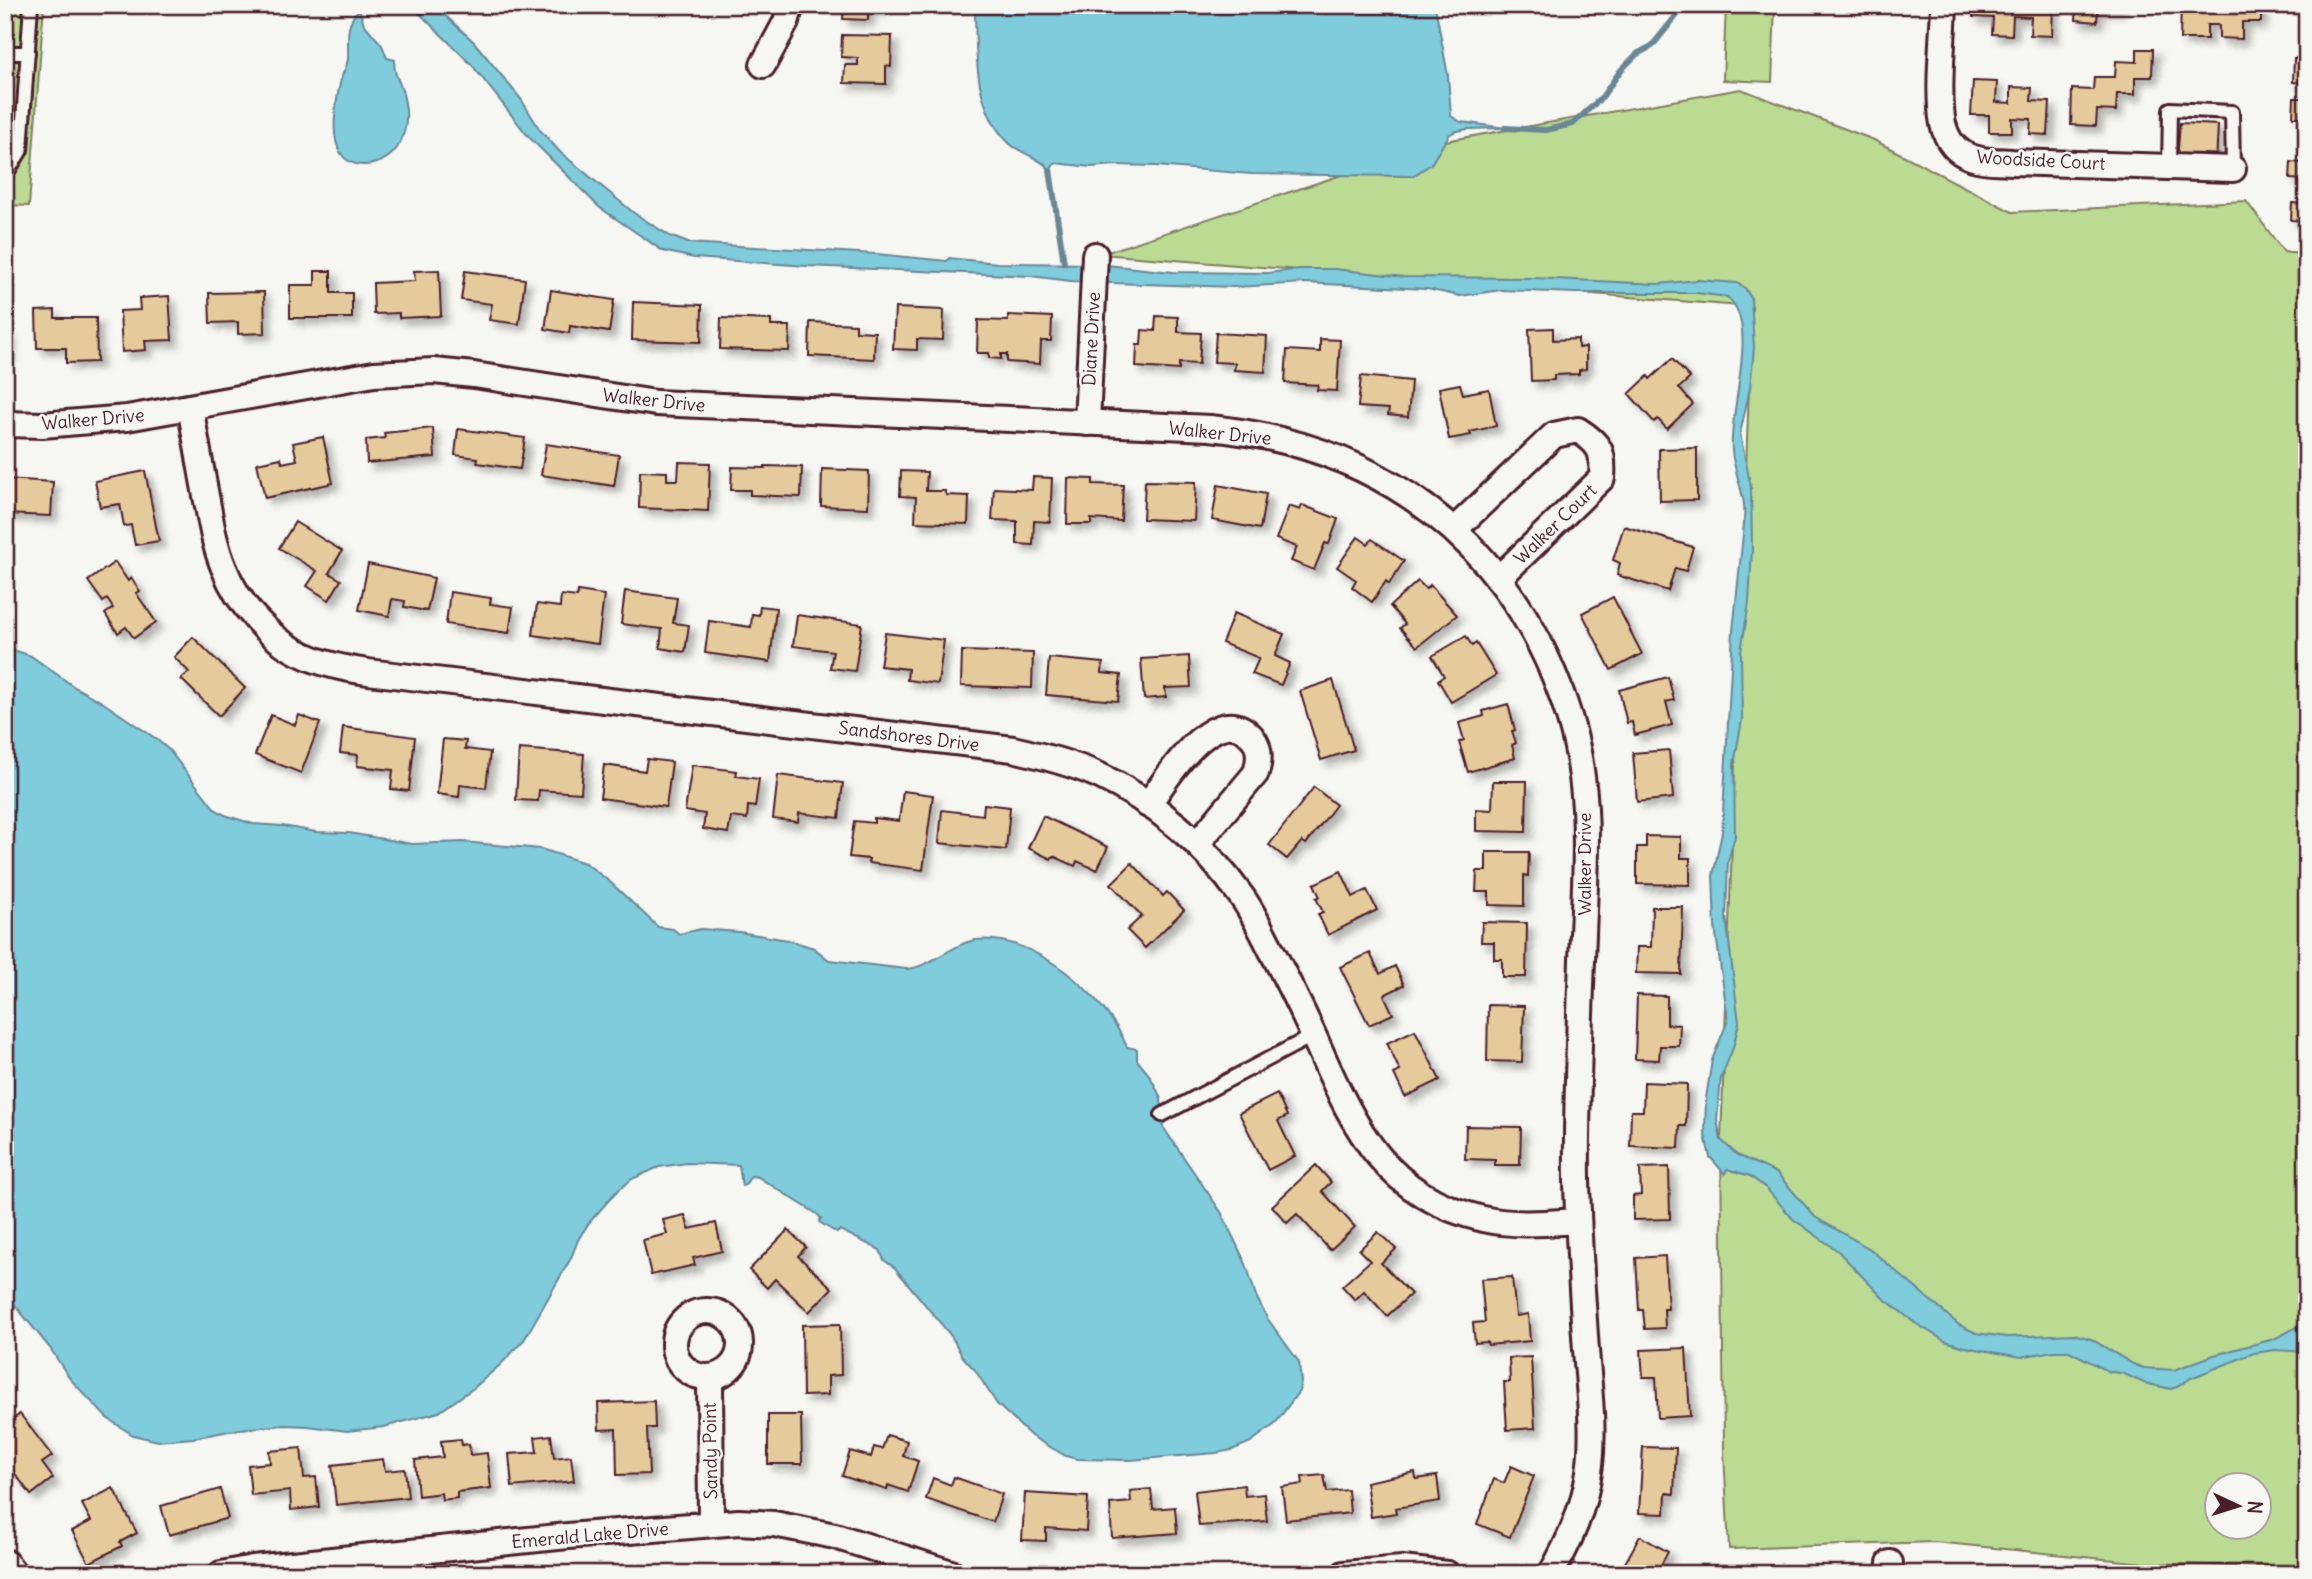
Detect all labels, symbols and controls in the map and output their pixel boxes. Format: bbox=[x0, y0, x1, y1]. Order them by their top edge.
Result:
street label: Woodside Court bbox=[1976, 145, 2106, 175]
street label: Diane Drive bbox=[1077, 291, 1105, 387]
street label: Walker Drive bbox=[602, 383, 706, 417]
street label: Walker Drive bbox=[41, 403, 145, 435]
street label: Walker Drive bbox=[1168, 416, 1272, 450]
street label: Walker Court bbox=[1509, 479, 1601, 569]
street label: Sandshores Drive bbox=[837, 716, 981, 756]
street label: Walker Drive bbox=[1573, 812, 1596, 916]
street label: Sandy Point bbox=[698, 1402, 722, 1500]
north arrow bbox=[2204, 1470, 2274, 1540]
text: N bbox=[2243, 1500, 2267, 1515]
street label: Emerald Lake Drive bbox=[510, 1517, 670, 1553]

